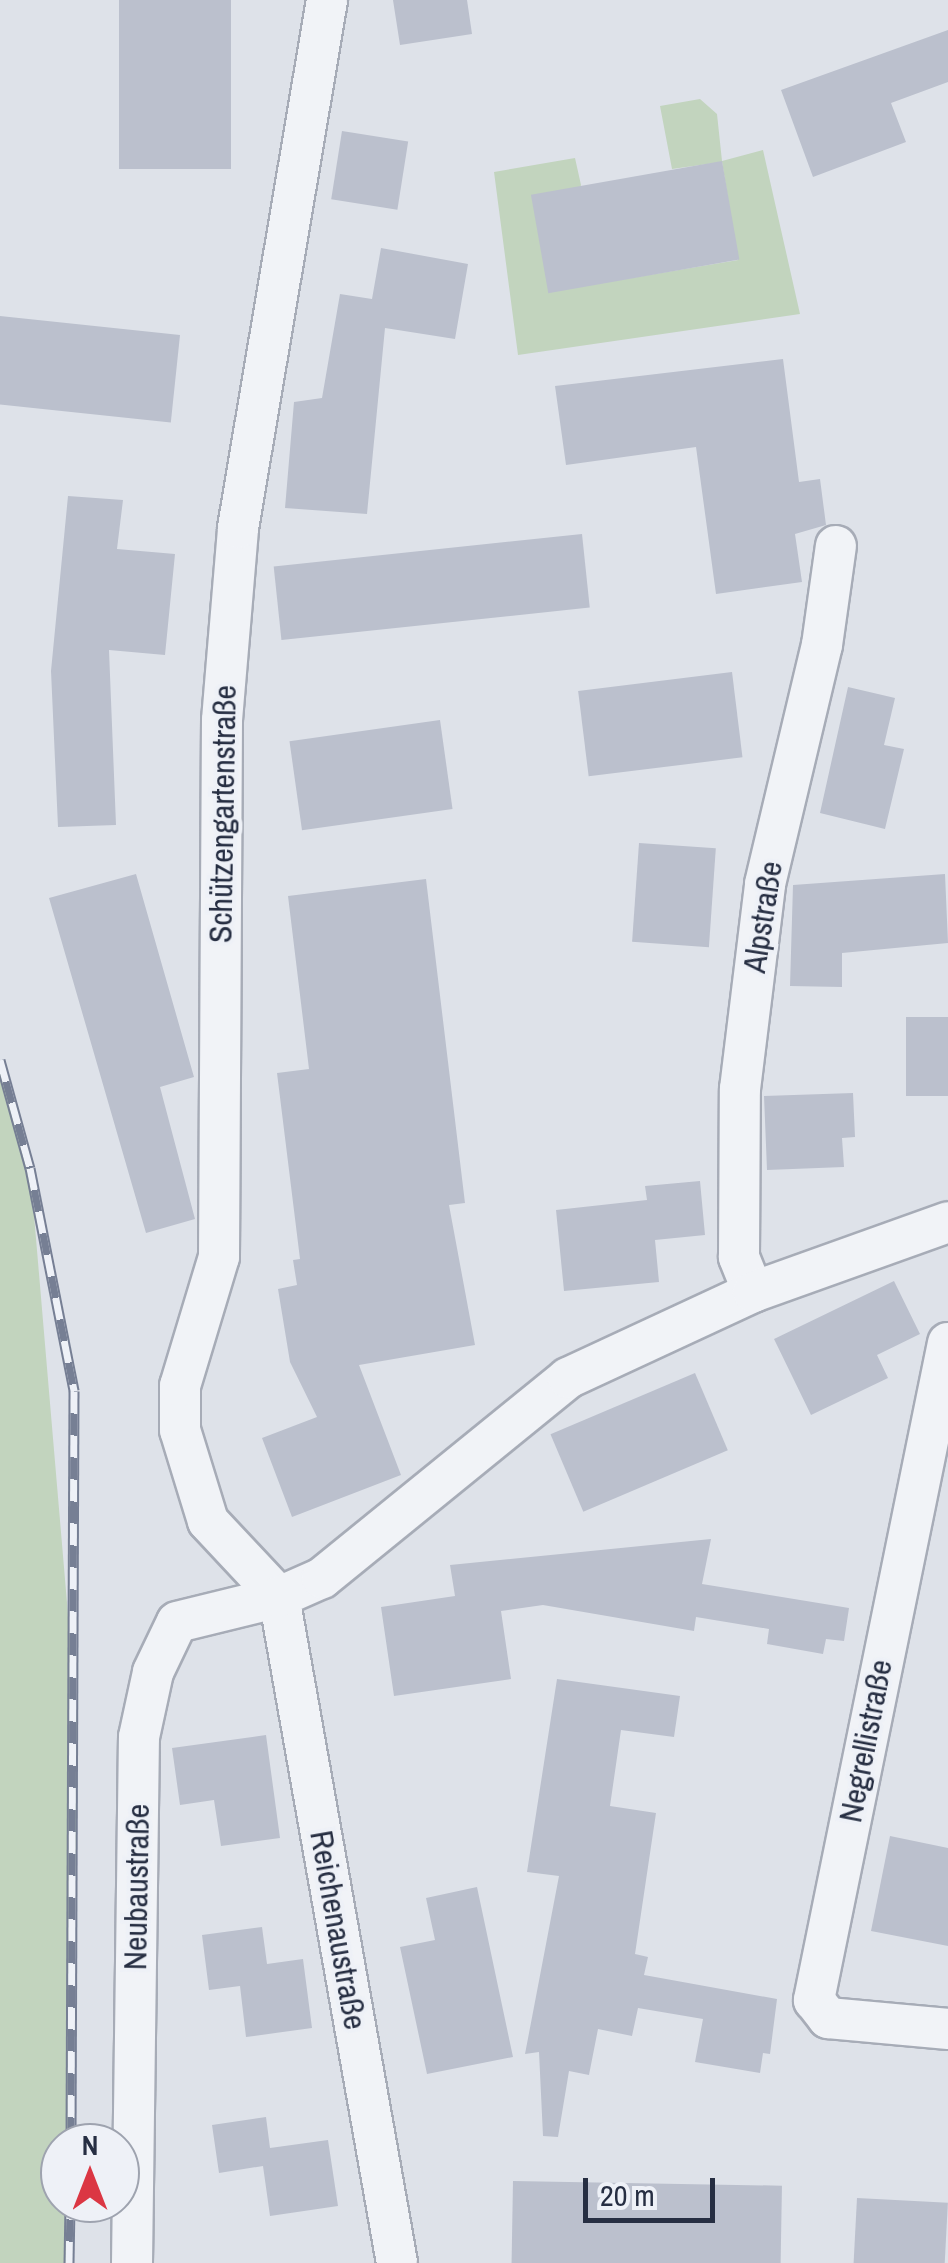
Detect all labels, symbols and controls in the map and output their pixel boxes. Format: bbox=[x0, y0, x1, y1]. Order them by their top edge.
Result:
street label: Schützengartenstraße bbox=[202, 685, 244, 943]
street label: Alpstraße bbox=[735, 859, 791, 975]
street label: Negrellistraße bbox=[831, 1656, 901, 1826]
street label: Neubaustraße bbox=[116, 1804, 158, 1970]
street label: Reichenaustraße bbox=[302, 1828, 374, 2032]
north arrow bbox=[40, 2123, 140, 2223]
text: N bbox=[82, 2126, 98, 2164]
scale bar bbox=[588, 2158, 720, 2220]
text: 20 m bbox=[600, 2175, 655, 2215]

